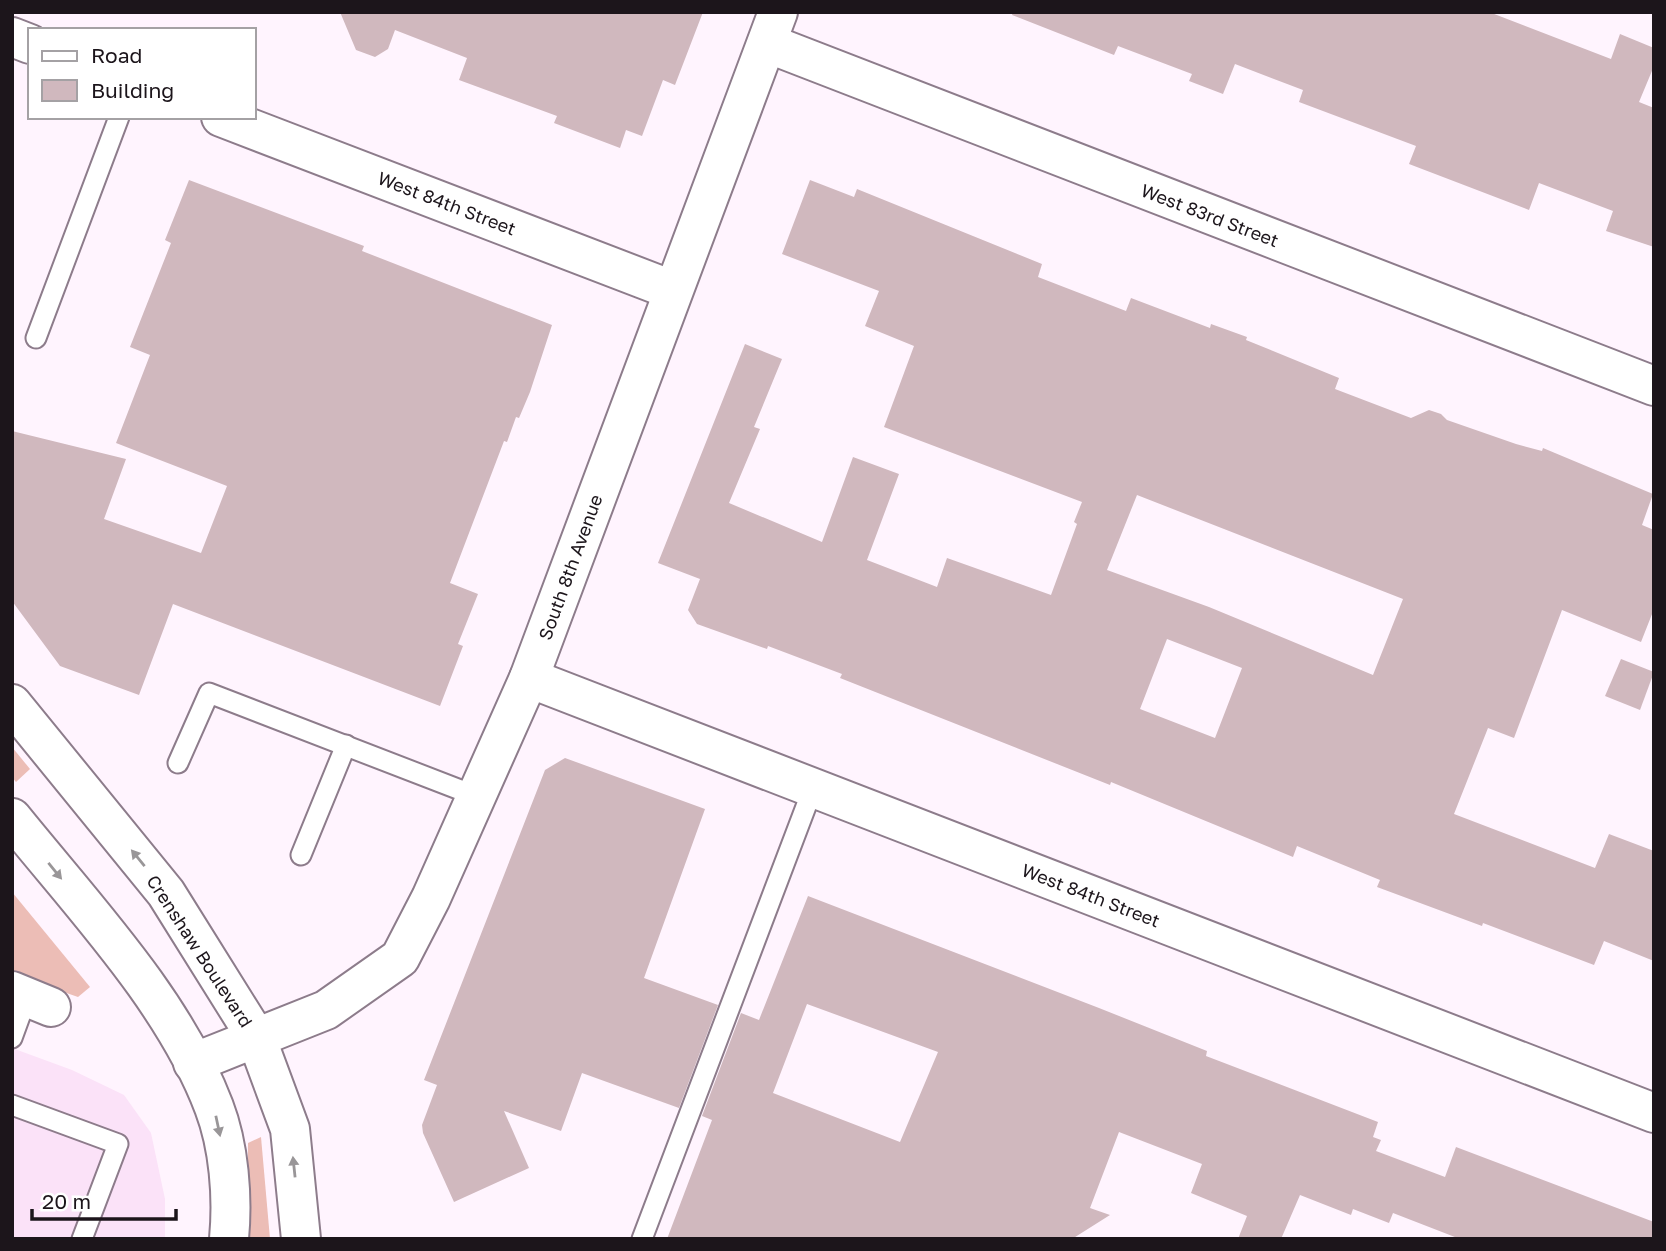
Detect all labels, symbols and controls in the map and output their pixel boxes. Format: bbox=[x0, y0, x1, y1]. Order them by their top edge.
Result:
legend bbox=[28, 28, 256, 119]
text: Road bbox=[91, 42, 142, 68]
text: Building bbox=[91, 77, 174, 103]
street label: West 84th Street bbox=[375, 167, 519, 239]
street label: West 83rd Street bbox=[1138, 179, 1282, 251]
street label: South 8th Avenue bbox=[533, 491, 607, 643]
one-way arrow bbox=[131, 849, 146, 866]
street label: West 84th Street bbox=[1019, 859, 1163, 931]
one-way arrow bbox=[47, 863, 62, 880]
street label: Crenshaw Boulevard bbox=[142, 871, 258, 1031]
one-way arrow bbox=[213, 1115, 224, 1137]
one-way arrow bbox=[289, 1156, 300, 1178]
scale bar bbox=[32, 1178, 175, 1222]
text: 20 m bbox=[42, 1188, 91, 1214]

